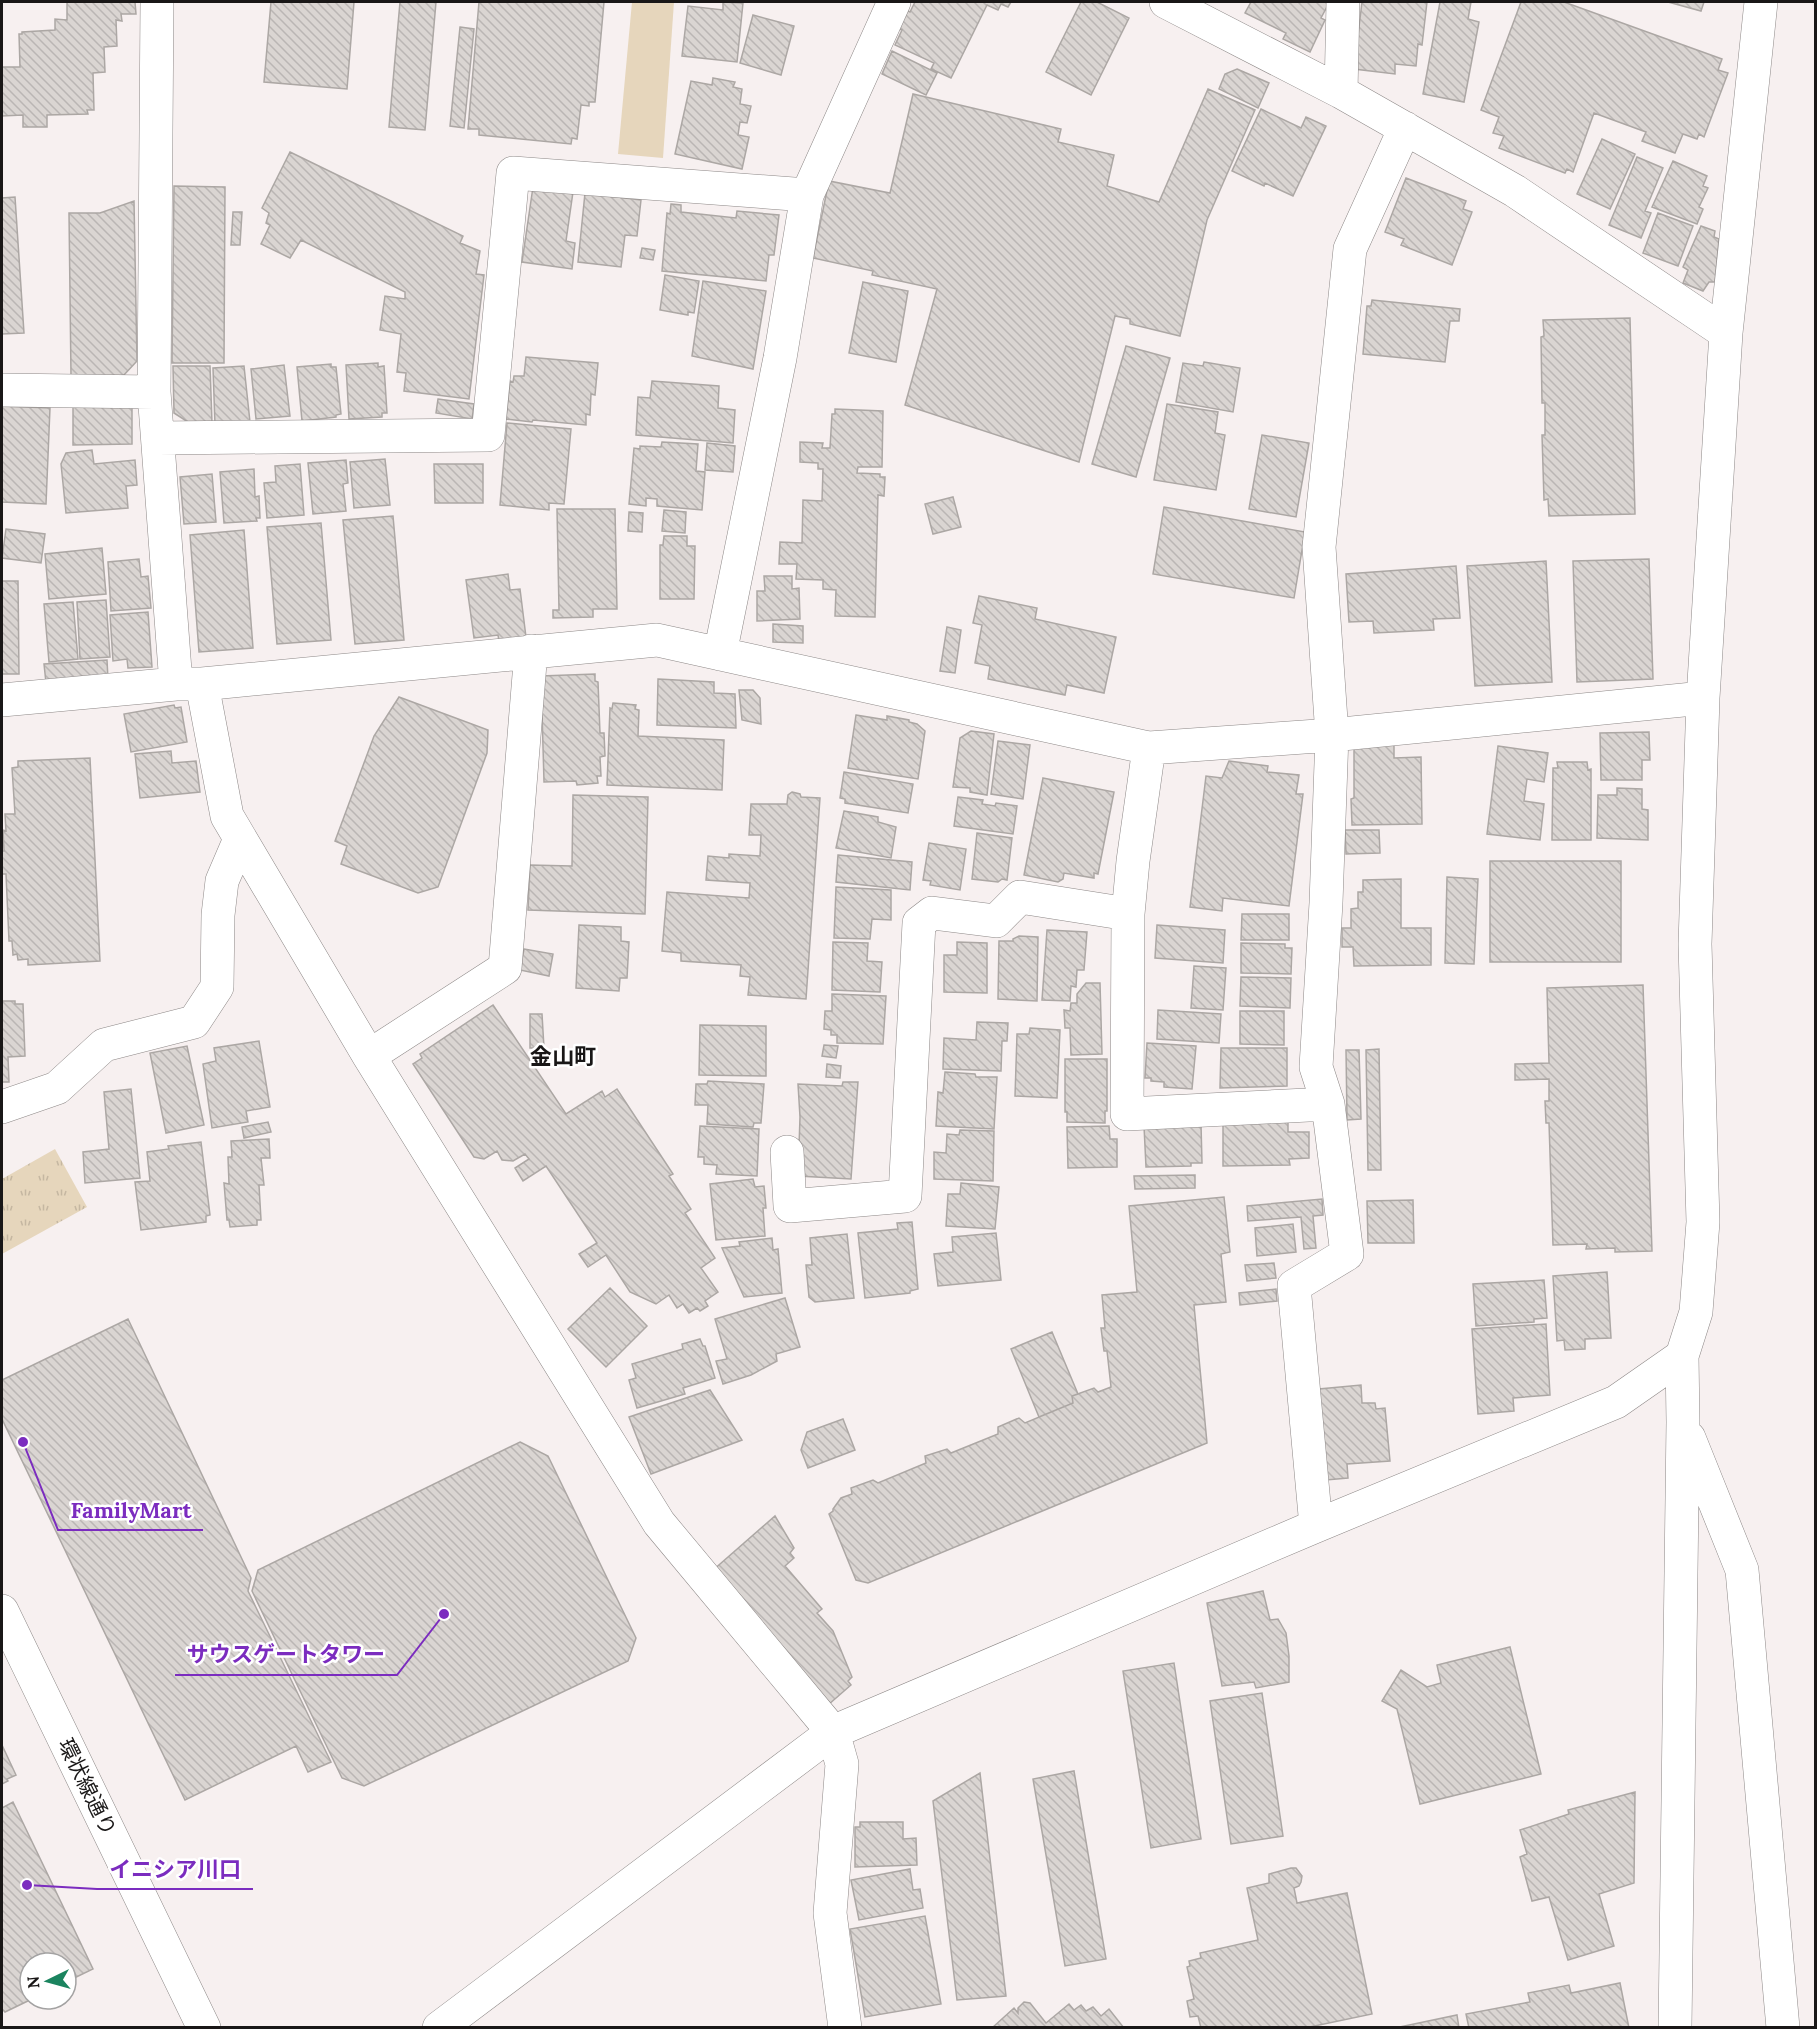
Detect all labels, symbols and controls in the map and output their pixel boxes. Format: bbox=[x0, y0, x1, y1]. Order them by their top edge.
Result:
district label: 金山町 bbox=[530, 1042, 596, 1070]
callout: FamilyMart bbox=[58, 1490, 203, 1530]
text: FamilyMart bbox=[70, 1496, 192, 1524]
callout: サウスゲートタワー bbox=[175, 1635, 397, 1675]
text: サウスゲートタワー bbox=[187, 1640, 385, 1668]
street label: 環状線通り bbox=[52, 1734, 123, 1840]
callout: イニシア川口 bbox=[97, 1849, 253, 1889]
text: イニシア川口 bbox=[109, 1855, 241, 1883]
north arrow bbox=[18, 1951, 78, 2011]
text: N bbox=[23, 1975, 44, 1989]

